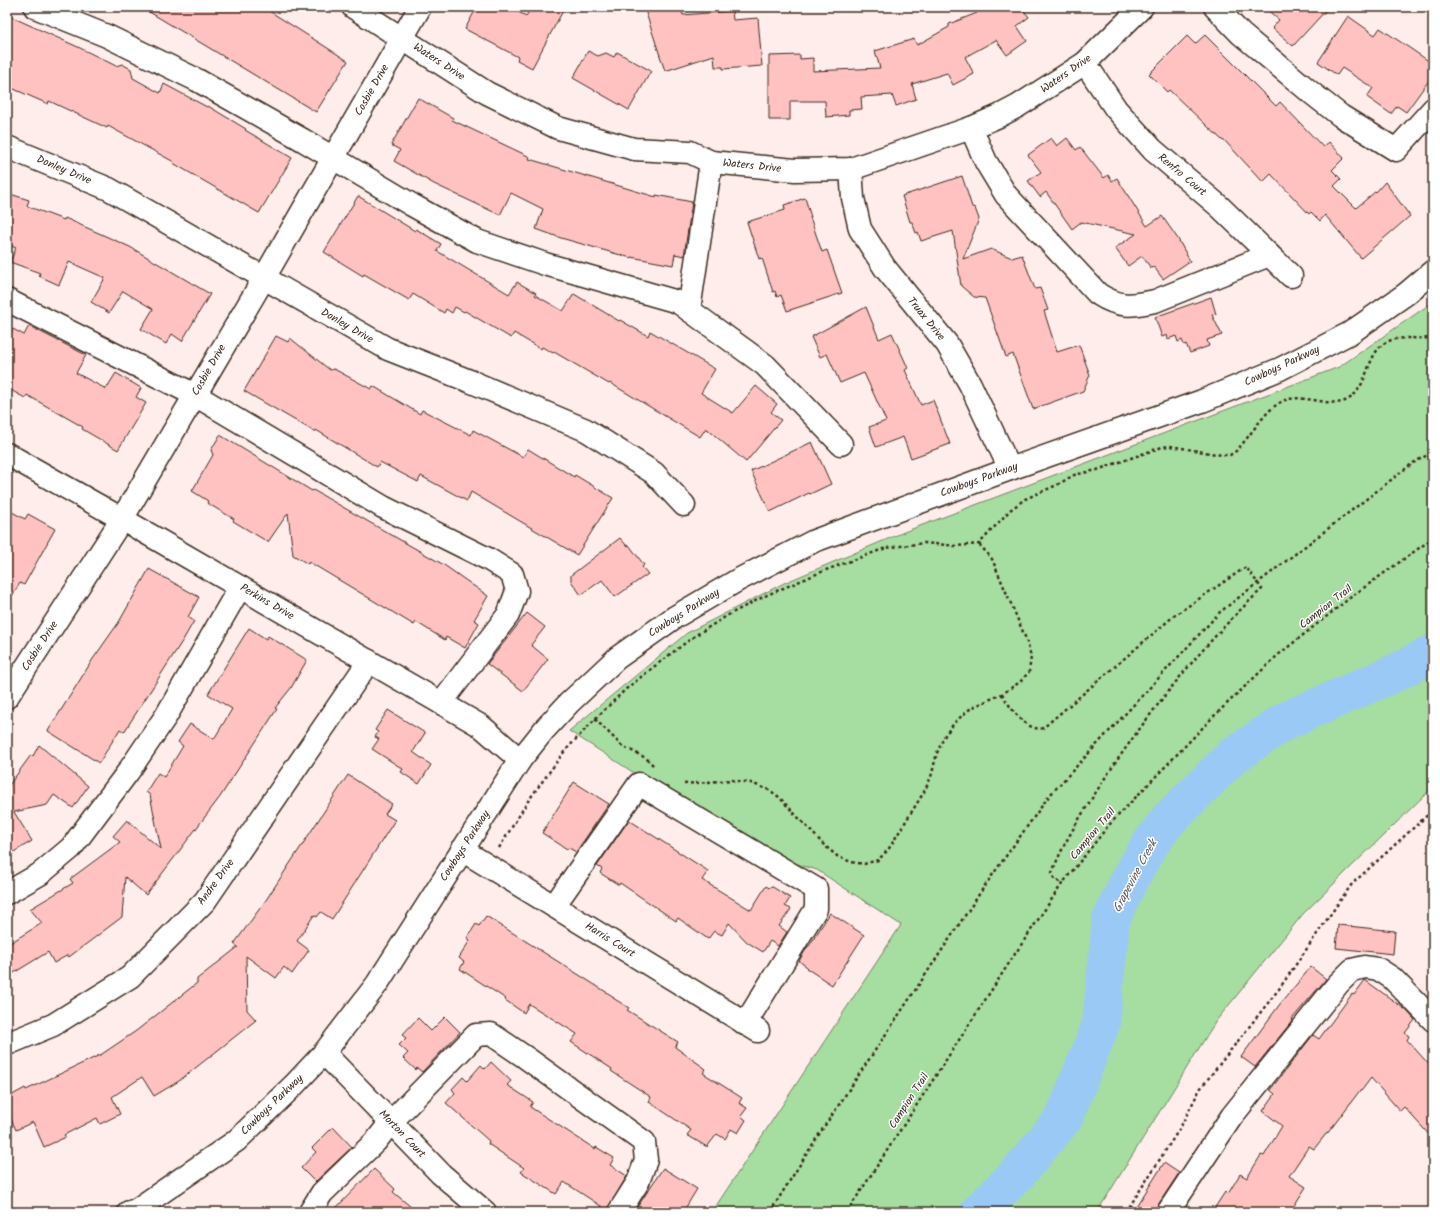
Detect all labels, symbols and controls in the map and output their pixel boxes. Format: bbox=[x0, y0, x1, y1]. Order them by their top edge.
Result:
street label: Waters Drive bbox=[410, 38, 469, 86]
street label: Waters Drive bbox=[1037, 50, 1095, 98]
street label: Cosbie Drive bbox=[350, 61, 394, 119]
street label: Renfro Court bbox=[1154, 149, 1211, 201]
street label: Donley Drive bbox=[34, 150, 94, 190]
street label: Waters Drive bbox=[722, 154, 782, 178]
street label: Truax Drive bbox=[903, 293, 949, 345]
street label: Donley Drive bbox=[317, 304, 377, 348]
street label: Cowboys Parkway bbox=[1241, 340, 1324, 391]
street label: Cosbie Drive bbox=[187, 341, 231, 399]
street label: Cowboys Parkway bbox=[938, 457, 1021, 502]
street label: Perkins Drive bbox=[236, 579, 298, 625]
street label: Campion Trail bbox=[1295, 580, 1357, 634]
street label: Cowboys Parkway bbox=[645, 583, 724, 642]
street label: Cosbie Drive bbox=[17, 617, 63, 675]
street label: Campion Trail bbox=[1066, 804, 1121, 864]
street label: Cowboys Parkway bbox=[435, 806, 495, 885]
water label: Grapevine Creek bbox=[1108, 834, 1163, 916]
street label: Andre Drive bbox=[193, 855, 239, 909]
street label: Harris Court bbox=[581, 917, 639, 963]
street label: Campion Trail bbox=[884, 1069, 934, 1133]
street label: Cowboys Parkway bbox=[236, 1070, 308, 1140]
street label: Morton Court bbox=[374, 1106, 430, 1163]

